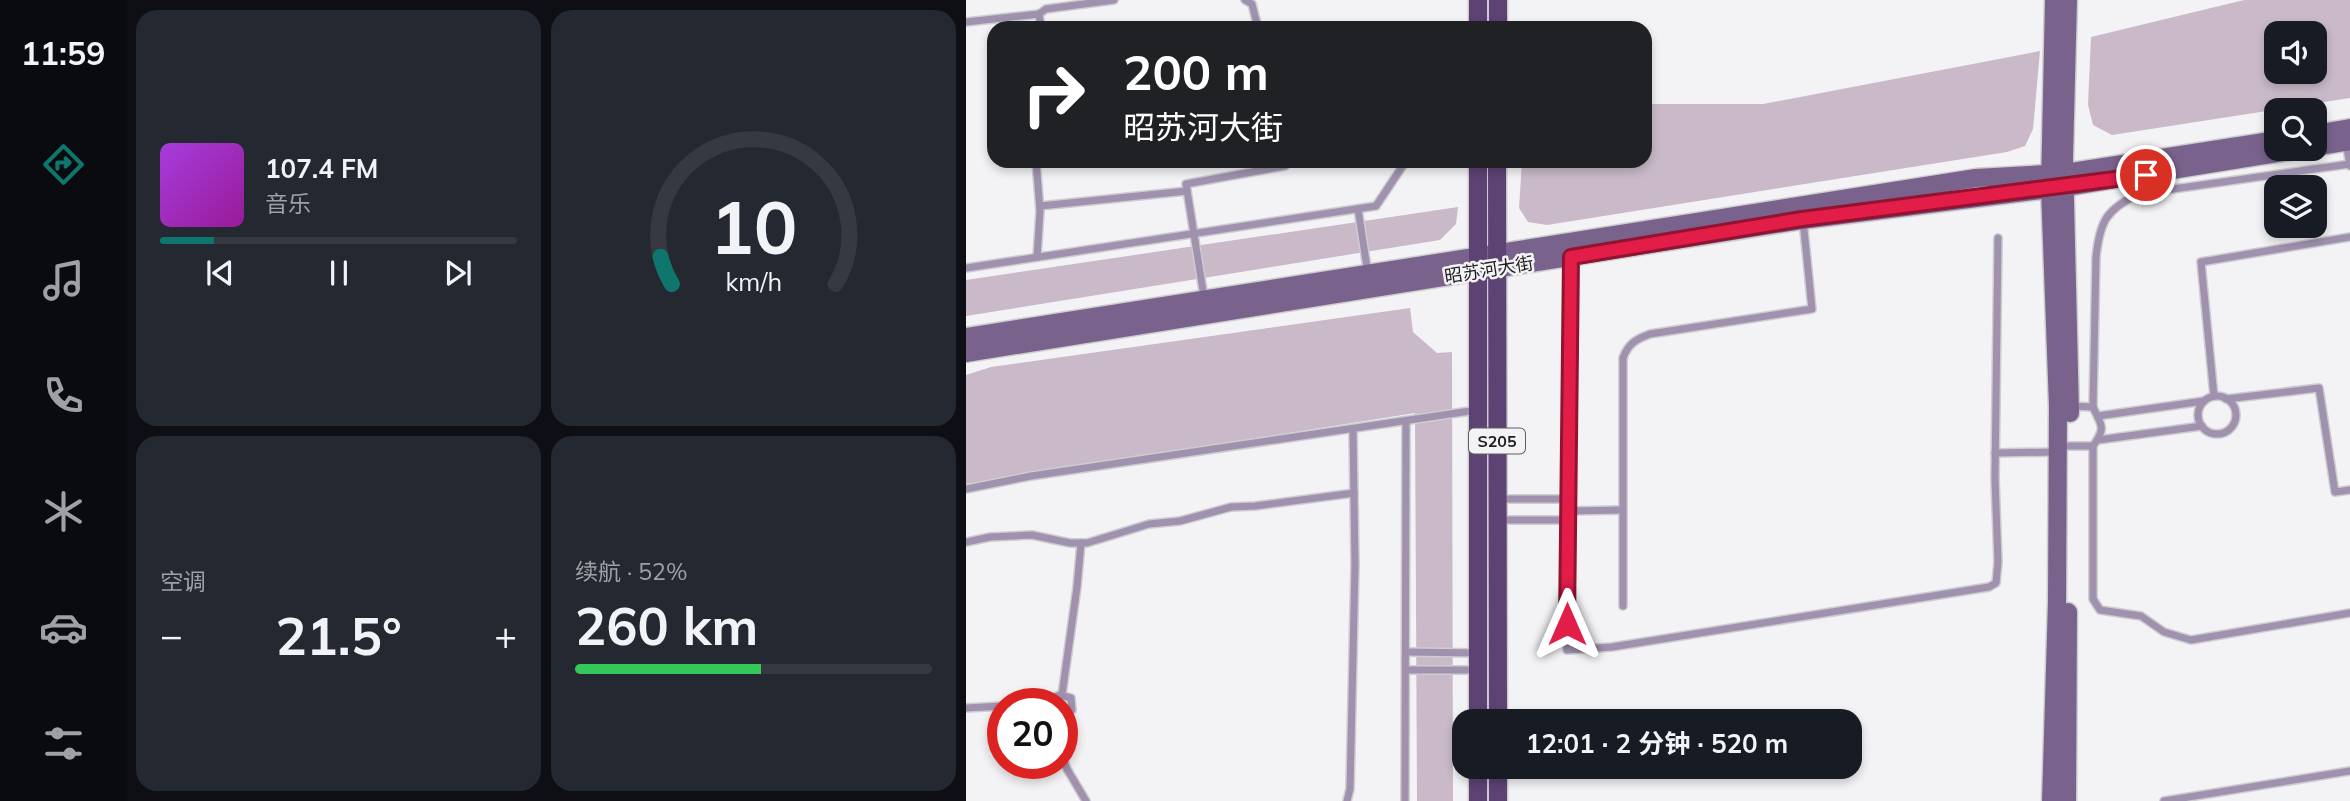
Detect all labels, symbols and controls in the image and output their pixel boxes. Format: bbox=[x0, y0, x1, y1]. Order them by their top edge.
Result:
map controls bbox=[2264, 21, 2327, 238]
button: sound bbox=[2264, 21, 2327, 84]
text: 11:59 bbox=[21, 33, 105, 73]
text: 200 m bbox=[1123, 41, 1269, 102]
icon: right bbox=[1008, 49, 1099, 140]
button: search bbox=[2264, 98, 2327, 161]
text: 昭苏河大街 bbox=[1123, 107, 1283, 147]
icon: directions bbox=[39, 140, 88, 189]
pin bbox=[2116, 145, 2176, 205]
text: 107.4 FM bbox=[265, 152, 378, 185]
icon: arrive bbox=[2127, 156, 2165, 194]
button: layers bbox=[2264, 175, 2327, 238]
text: 10 bbox=[710, 181, 797, 272]
text: 音乐 bbox=[265, 189, 311, 218]
street label: 昭苏河大街 bbox=[1443, 251, 1535, 288]
icon: previous bbox=[201, 254, 239, 292]
icon: pause bbox=[320, 254, 358, 292]
icon: next bbox=[439, 254, 477, 292]
icon: music bbox=[39, 256, 88, 305]
text: km/h bbox=[725, 266, 782, 297]
icon: phone bbox=[39, 371, 88, 420]
road number: S205 bbox=[1469, 428, 1525, 454]
icon: climate bbox=[39, 487, 88, 536]
text: 续航 · 52% bbox=[575, 557, 687, 586]
text: 空调 bbox=[160, 567, 206, 596]
position arrow bbox=[1530, 587, 1604, 661]
text: 260 km bbox=[575, 593, 758, 658]
icon: car bbox=[39, 603, 88, 652]
text: 21.5° bbox=[275, 603, 402, 668]
text: − bbox=[160, 611, 183, 659]
text: + bbox=[494, 611, 517, 659]
speed limit sign: 20 bbox=[987, 688, 1078, 779]
icon: filters bbox=[39, 719, 88, 768]
text: 12:01 · 2 分钟 · 520 m bbox=[1526, 727, 1788, 760]

